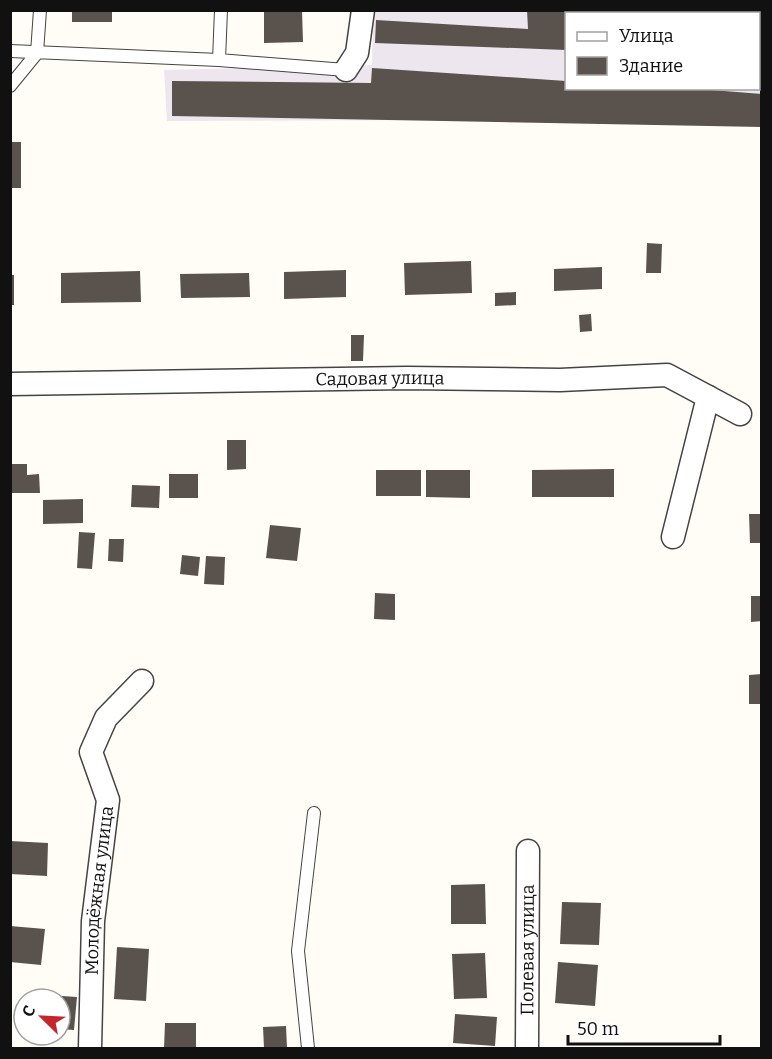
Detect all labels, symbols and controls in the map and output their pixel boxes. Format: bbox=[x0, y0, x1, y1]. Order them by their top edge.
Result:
legend bbox=[565, 12, 760, 90]
text: Улица bbox=[619, 25, 674, 47]
text: Здание bbox=[619, 55, 683, 77]
street label: Садовая улица bbox=[315, 367, 445, 390]
street label: Молодёжная улица bbox=[81, 804, 118, 975]
street label: Полевая улица bbox=[516, 884, 539, 1016]
north arrow bbox=[12, 987, 72, 1047]
text: С bbox=[18, 1003, 39, 1020]
scale bar bbox=[568, 1008, 720, 1046]
text: 50 m bbox=[577, 1018, 619, 1040]

